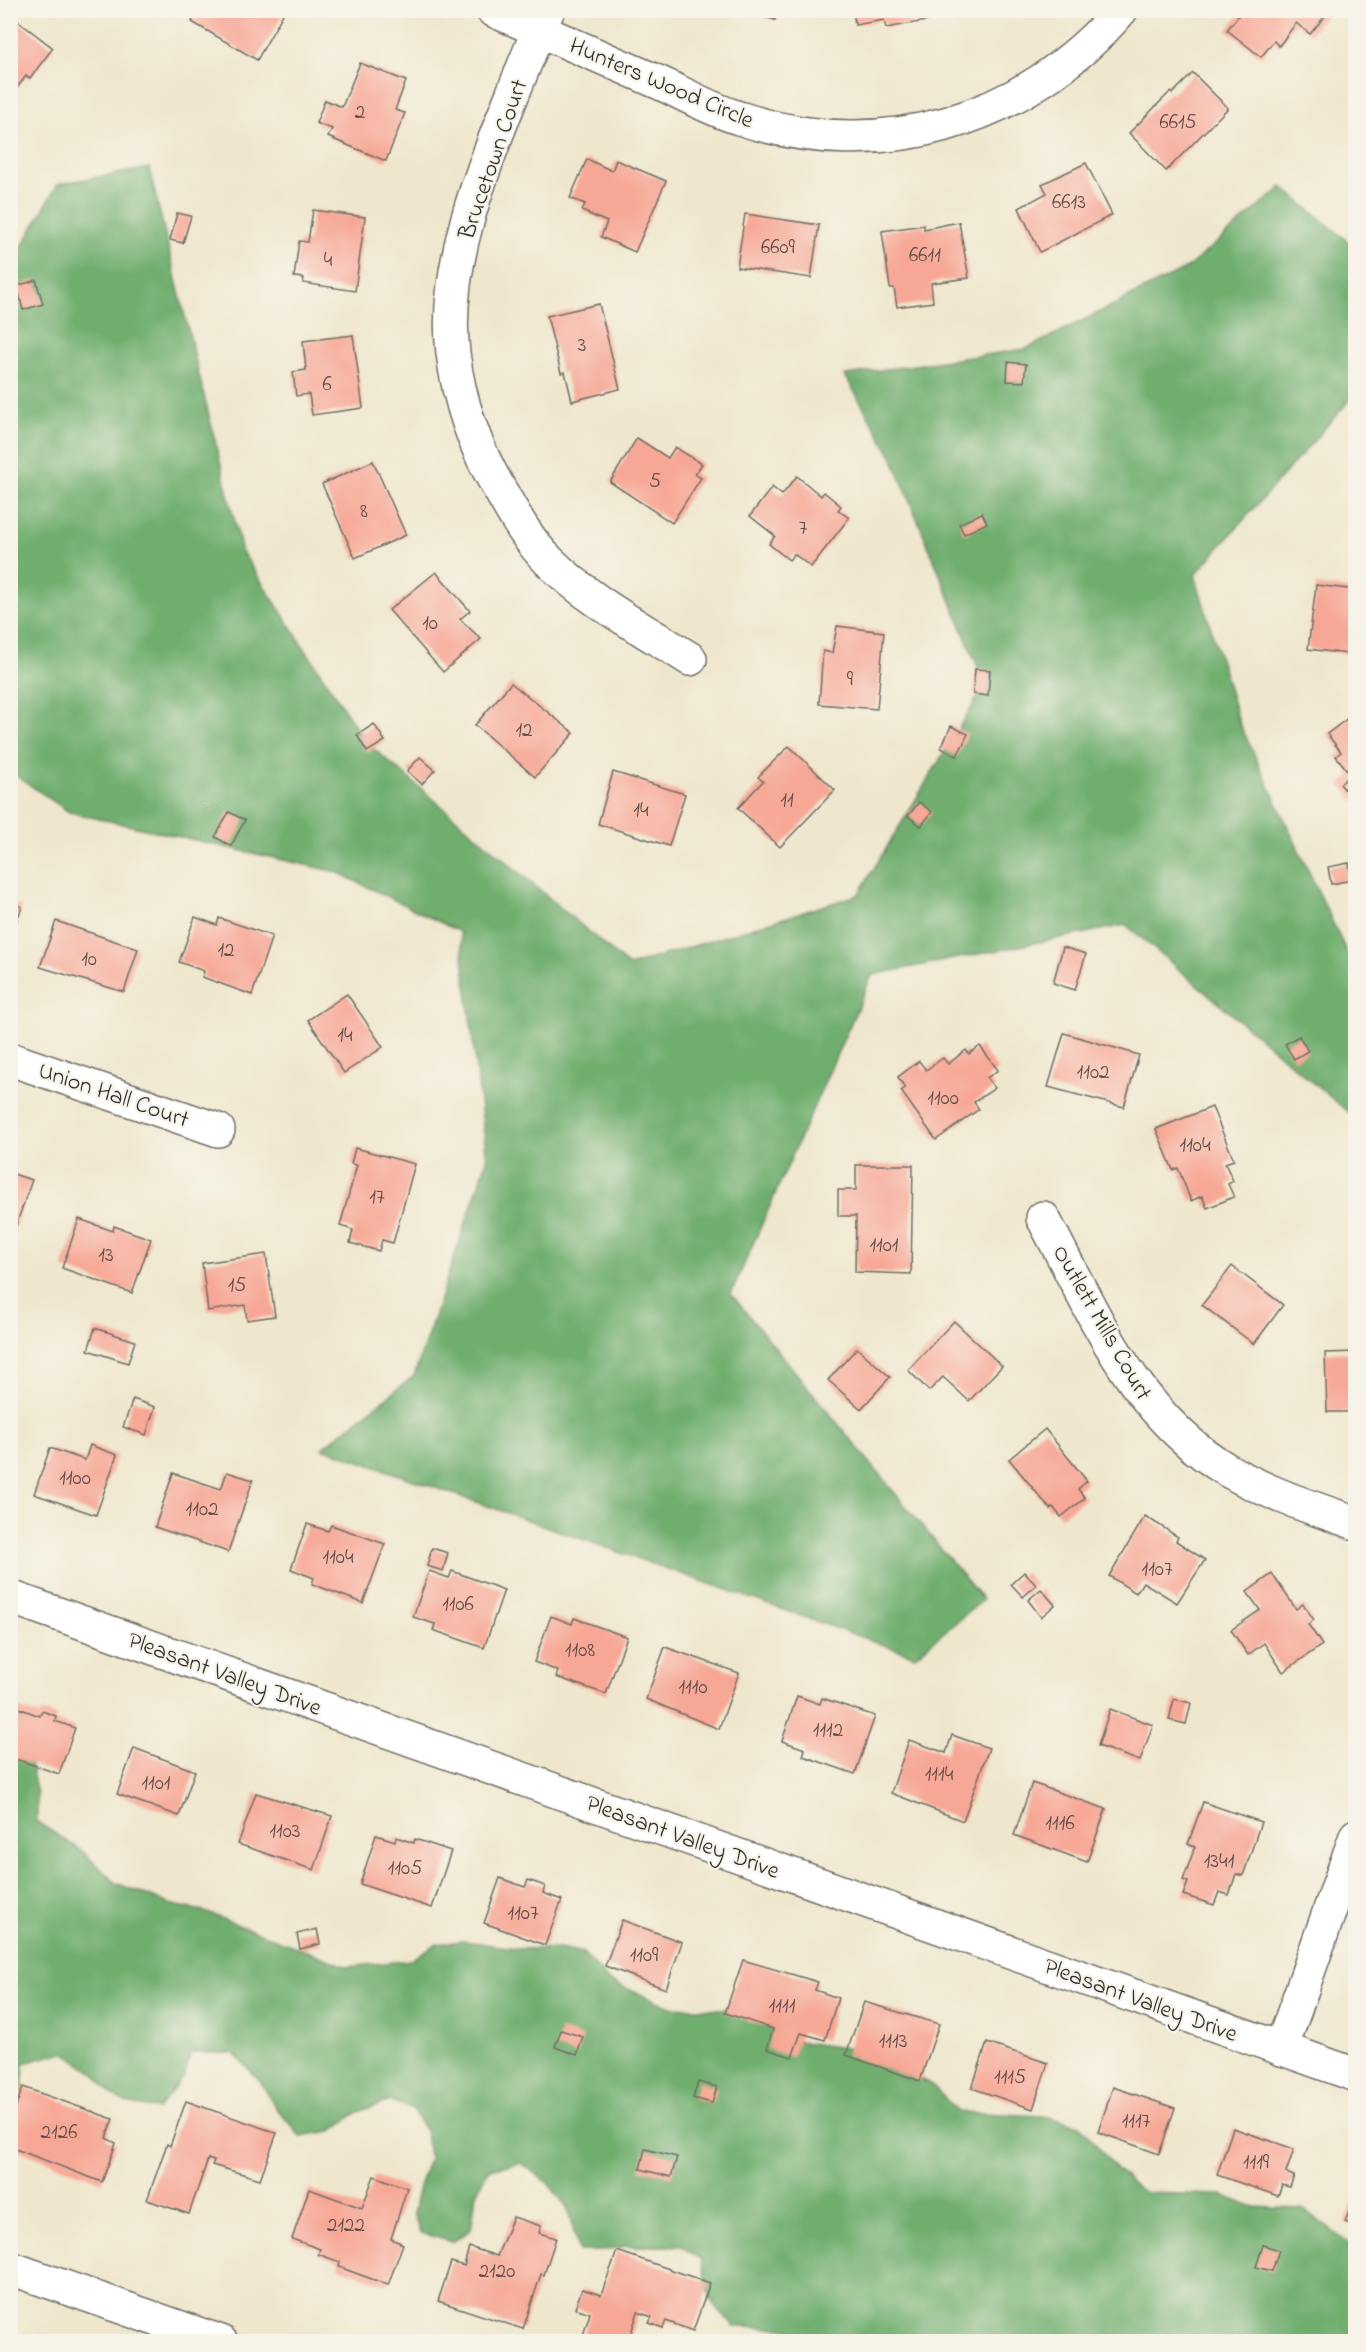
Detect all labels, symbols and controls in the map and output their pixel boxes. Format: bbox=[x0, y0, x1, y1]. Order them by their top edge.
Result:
street label: Hunters Wood Circle bbox=[563, 30, 759, 139]
street label: Brucetown Court bbox=[450, 75, 538, 246]
house number: 2 bbox=[355, 98, 365, 128]
house number: 6615 bbox=[1159, 108, 1197, 138]
house number: 6613 bbox=[1052, 188, 1086, 218]
house number: 6609 bbox=[761, 233, 796, 263]
house number: 6611 bbox=[909, 241, 941, 271]
house number: 4 bbox=[324, 246, 333, 276]
house number: 3 bbox=[578, 331, 586, 361]
house number: 6 bbox=[322, 370, 332, 400]
house number: 5 bbox=[649, 467, 661, 497]
house number: 8 bbox=[360, 497, 368, 527]
house number: 7 bbox=[799, 514, 808, 544]
house number: 10 bbox=[422, 609, 438, 639]
house number: 9 bbox=[847, 665, 854, 695]
house number: 12 bbox=[515, 716, 533, 746]
house number: 11 bbox=[780, 786, 794, 816]
house number: 14 bbox=[633, 796, 649, 826]
house number: 12 bbox=[217, 936, 235, 966]
house number: 10 bbox=[81, 945, 97, 975]
house number: 14 bbox=[337, 1021, 353, 1051]
street label: Union Hall Court bbox=[33, 1054, 193, 1139]
house number: 1102 bbox=[1077, 1058, 1109, 1088]
house number: 1100 bbox=[927, 1084, 959, 1114]
house number: 1104 bbox=[1179, 1131, 1211, 1161]
house number: 17 bbox=[369, 1183, 385, 1213]
house number: 1101 bbox=[869, 1231, 899, 1261]
street label: Outlett Mills Court bbox=[1042, 1239, 1160, 1408]
house number: 13 bbox=[98, 1241, 114, 1271]
house number: 15 bbox=[228, 1271, 246, 1301]
house number: 1100 bbox=[59, 1464, 91, 1494]
house number: 1102 bbox=[186, 1495, 218, 1525]
house number: 1104 bbox=[322, 1543, 354, 1573]
house number: 1107 bbox=[1141, 1555, 1173, 1585]
house number: 1106 bbox=[442, 1590, 474, 1620]
street label: Pleasant Valley Drive bbox=[122, 1624, 326, 1728]
house number: 1108 bbox=[565, 1636, 595, 1666]
house number: 1110 bbox=[678, 1673, 708, 1703]
house number: 1112 bbox=[813, 1716, 843, 1746]
house number: 1114 bbox=[925, 1760, 954, 1790]
house number: 1101 bbox=[141, 1769, 171, 1799]
street label: Pleasant Valley Drive bbox=[580, 1787, 784, 1891]
house number: 1116 bbox=[1045, 1809, 1075, 1839]
house number: 1103 bbox=[269, 1817, 301, 1847]
house number: 1341 bbox=[1204, 1847, 1235, 1877]
house number: 1105 bbox=[388, 1854, 422, 1884]
house number: 1107 bbox=[507, 1899, 539, 1929]
house number: 1109 bbox=[630, 1941, 659, 1971]
street label: Pleasant Valley Drive bbox=[1038, 1950, 1242, 2054]
house number: 1111 bbox=[769, 1992, 796, 2022]
house number: 1113 bbox=[879, 2027, 907, 2057]
house number: 1115 bbox=[994, 2063, 1026, 2093]
house number: 1117 bbox=[1122, 2107, 1151, 2137]
house number: 2126 bbox=[41, 2118, 77, 2148]
house number: 1119 bbox=[1243, 2148, 1270, 2178]
house number: 2122 bbox=[327, 2211, 365, 2241]
house number: 2120 bbox=[479, 2257, 515, 2287]

